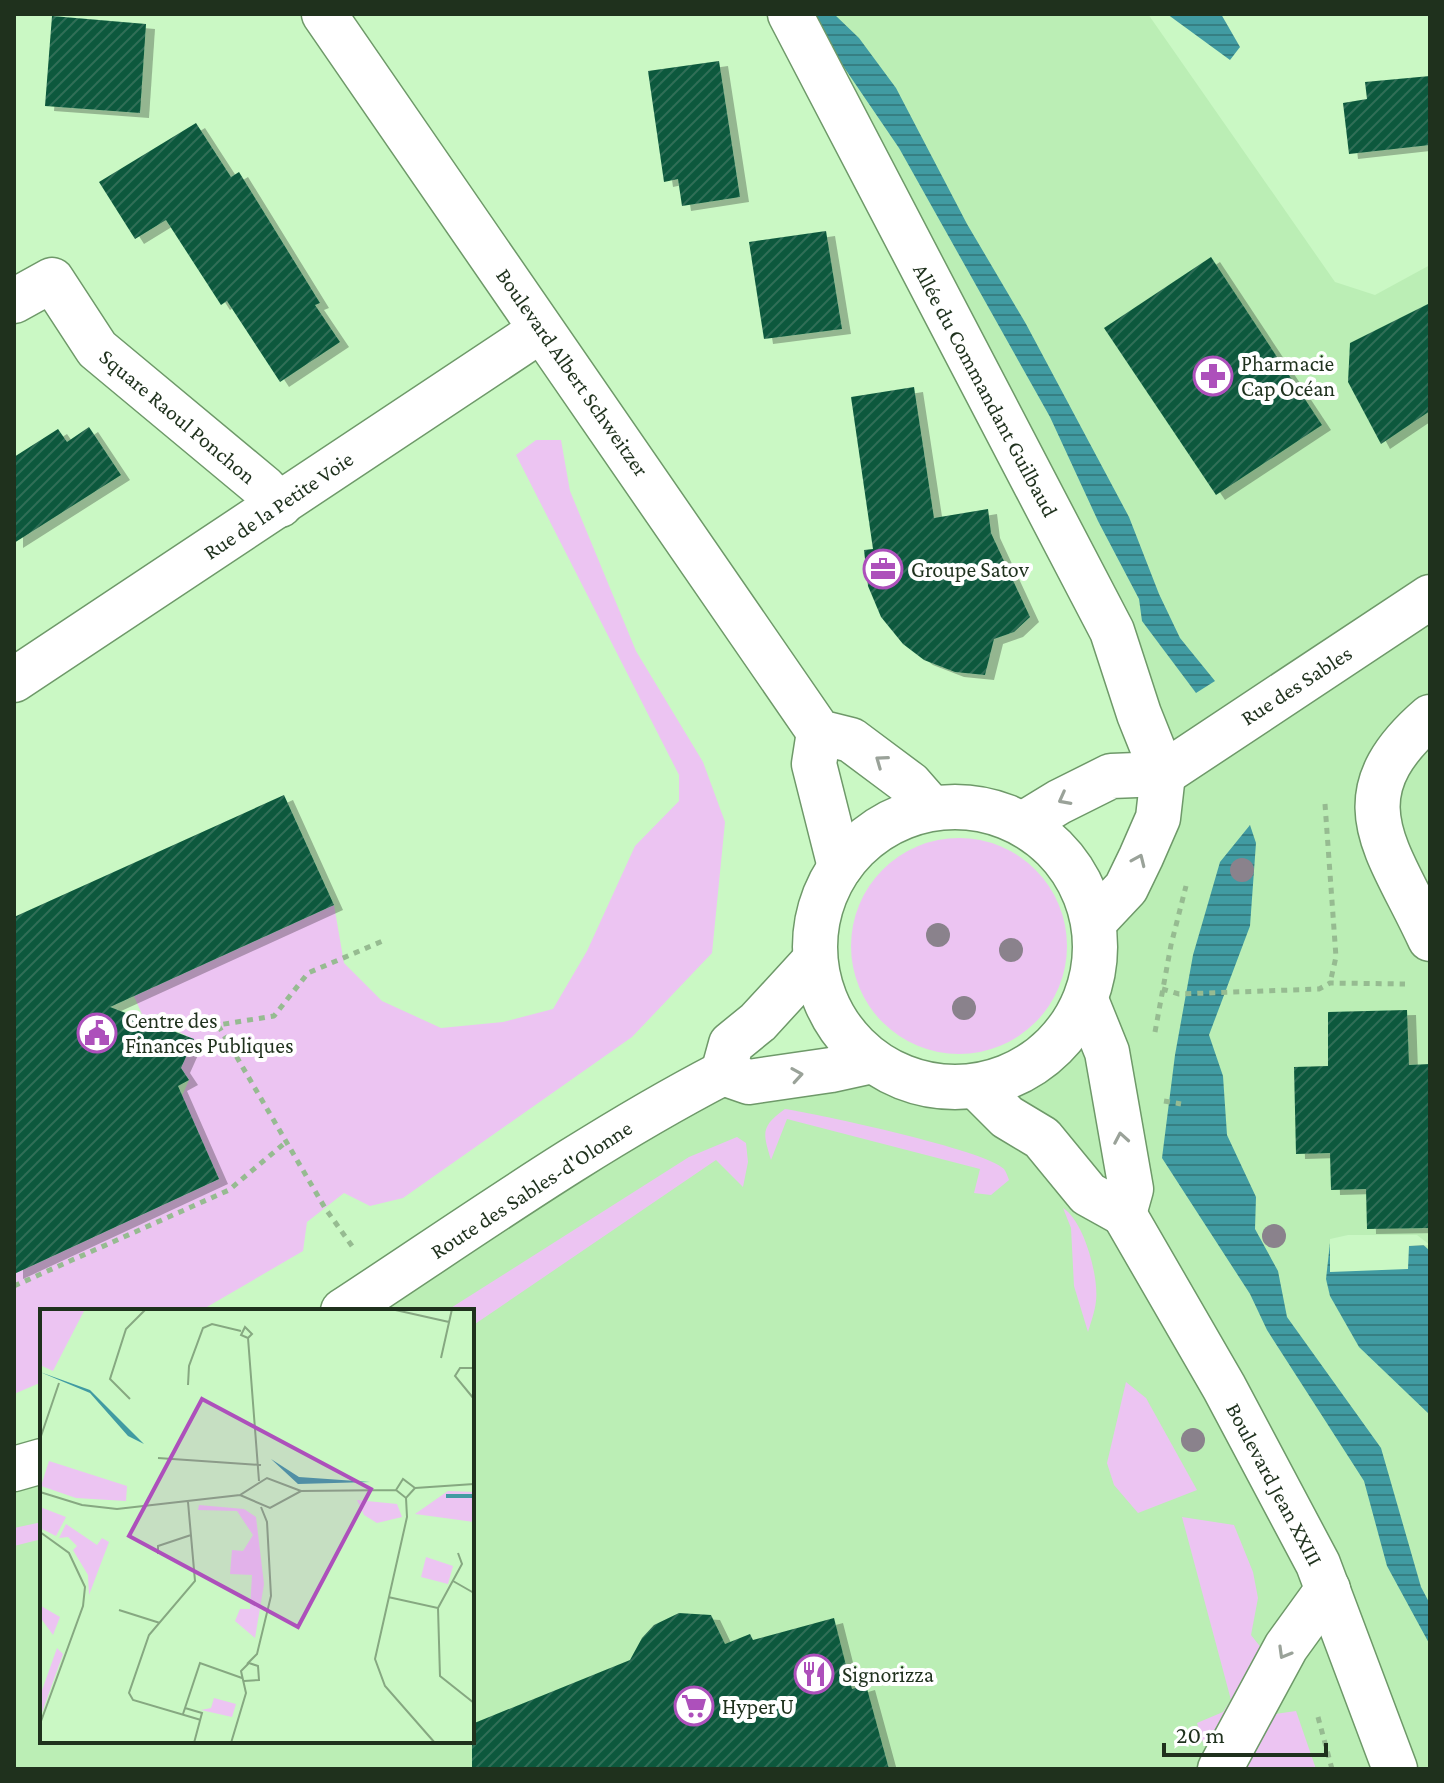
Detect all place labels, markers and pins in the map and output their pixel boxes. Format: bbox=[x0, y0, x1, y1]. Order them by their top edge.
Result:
place label: Pharmacie Cap Océan bbox=[1241, 351, 1335, 401]
pharmacy icon: Pharmacie Cap Océan bbox=[1192, 355, 1234, 397]
office icon: Groupe Satov bbox=[862, 548, 904, 590]
place label: Groupe Satov bbox=[911, 557, 1030, 582]
place label: Centre des Finances Publiques bbox=[125, 1008, 294, 1058]
public building icon: Centre des Finances Publiques bbox=[76, 1012, 118, 1054]
restaurant icon: Signorizza bbox=[793, 1653, 835, 1695]
place label: Signorizza bbox=[842, 1662, 934, 1687]
supermarket icon: Hyper U bbox=[673, 1685, 715, 1727]
place label: Hyper U bbox=[722, 1694, 794, 1719]

